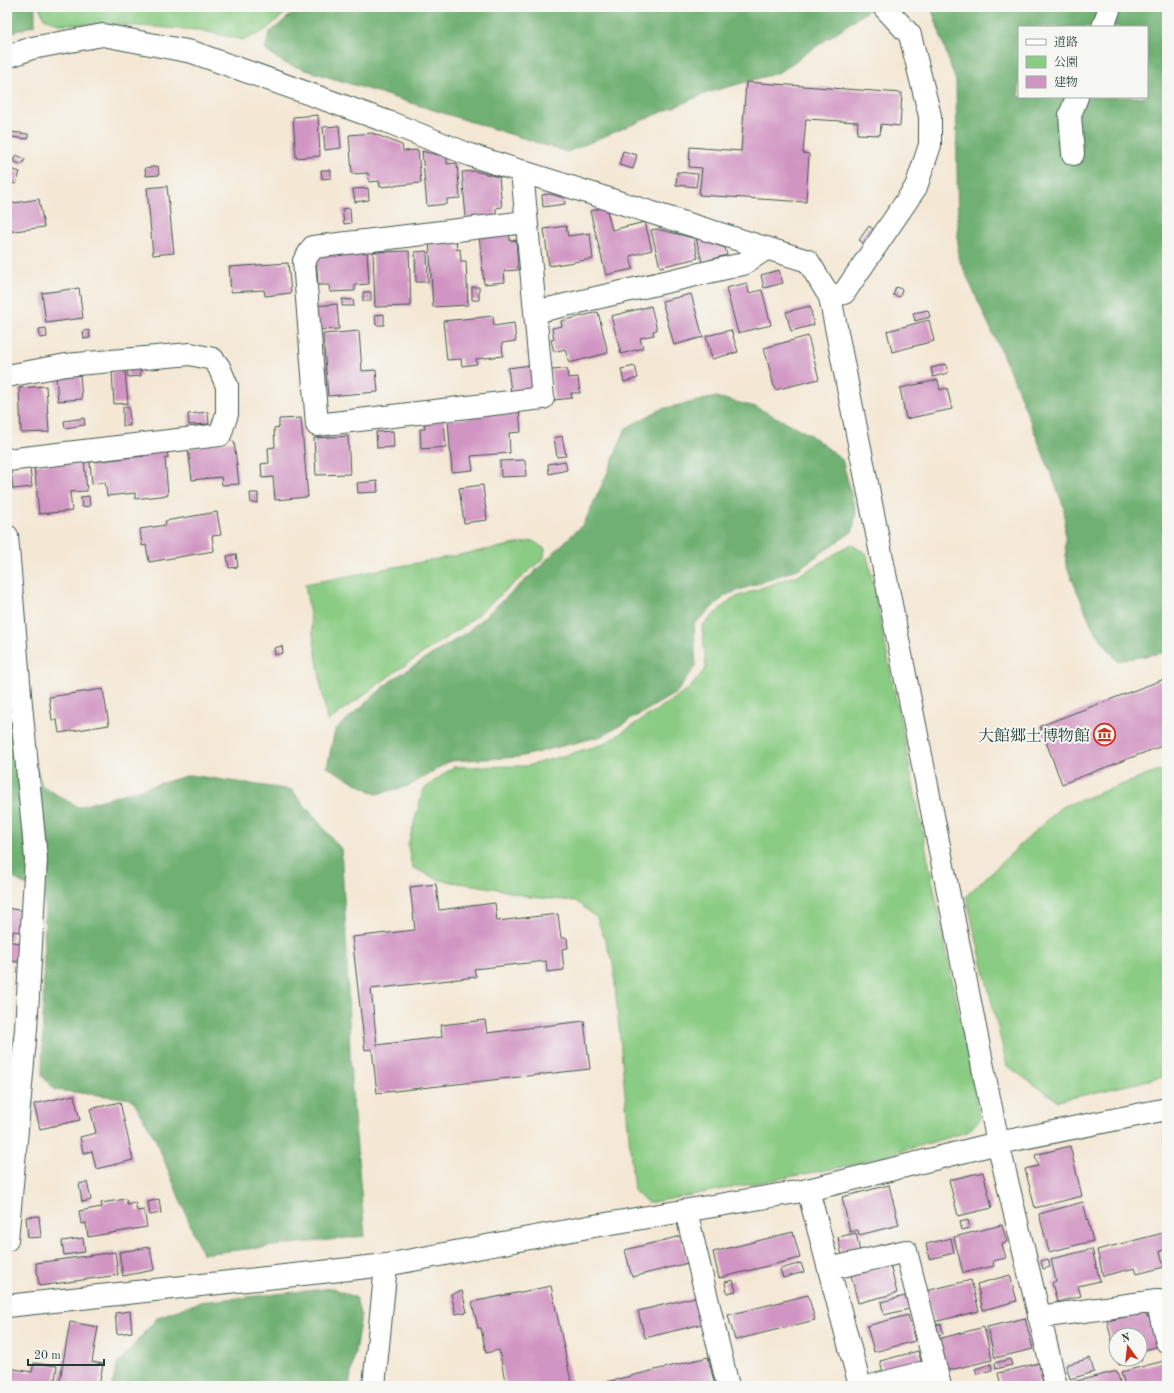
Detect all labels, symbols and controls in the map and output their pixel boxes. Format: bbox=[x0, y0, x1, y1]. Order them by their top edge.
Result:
legend bbox=[1018, 26, 1148, 98]
text: 道路 bbox=[1054, 35, 1078, 49]
text: 公園 bbox=[1054, 56, 1078, 69]
text: 建物 bbox=[1054, 75, 1078, 89]
museum icon: 大館郷土博物館 bbox=[1092, 722, 1118, 748]
place label: 大館郷土博物館 bbox=[978, 727, 1090, 745]
north arrow bbox=[1108, 1327, 1148, 1367]
text: N bbox=[1120, 1332, 1132, 1345]
scale bar bbox=[28, 1341, 104, 1367]
text: 20 m bbox=[34, 1350, 61, 1362]

